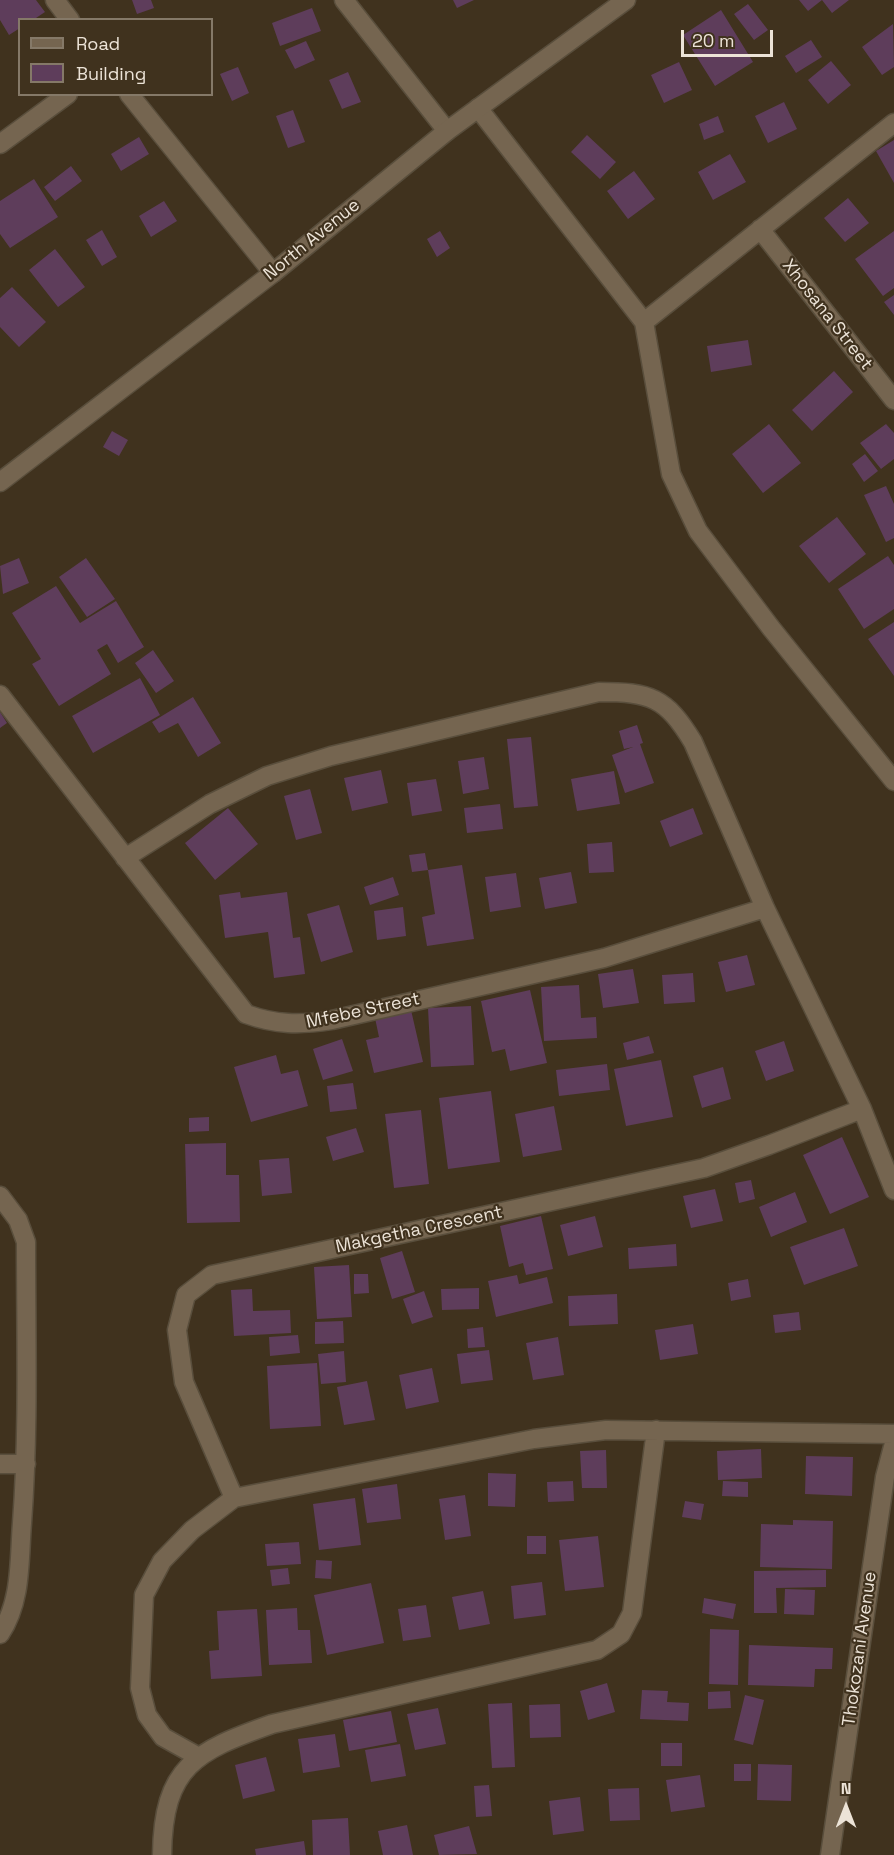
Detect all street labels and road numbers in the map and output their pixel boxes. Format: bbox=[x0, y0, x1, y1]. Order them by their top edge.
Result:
street label: North Avenue bbox=[260, 195, 364, 285]
street label: Xhosana Street bbox=[777, 255, 877, 375]
street label: Mfebe Street bbox=[304, 988, 422, 1034]
street label: Makgetha Crescent bbox=[334, 1202, 504, 1258]
street label: Thokozani Avenue bbox=[838, 1570, 882, 1728]

